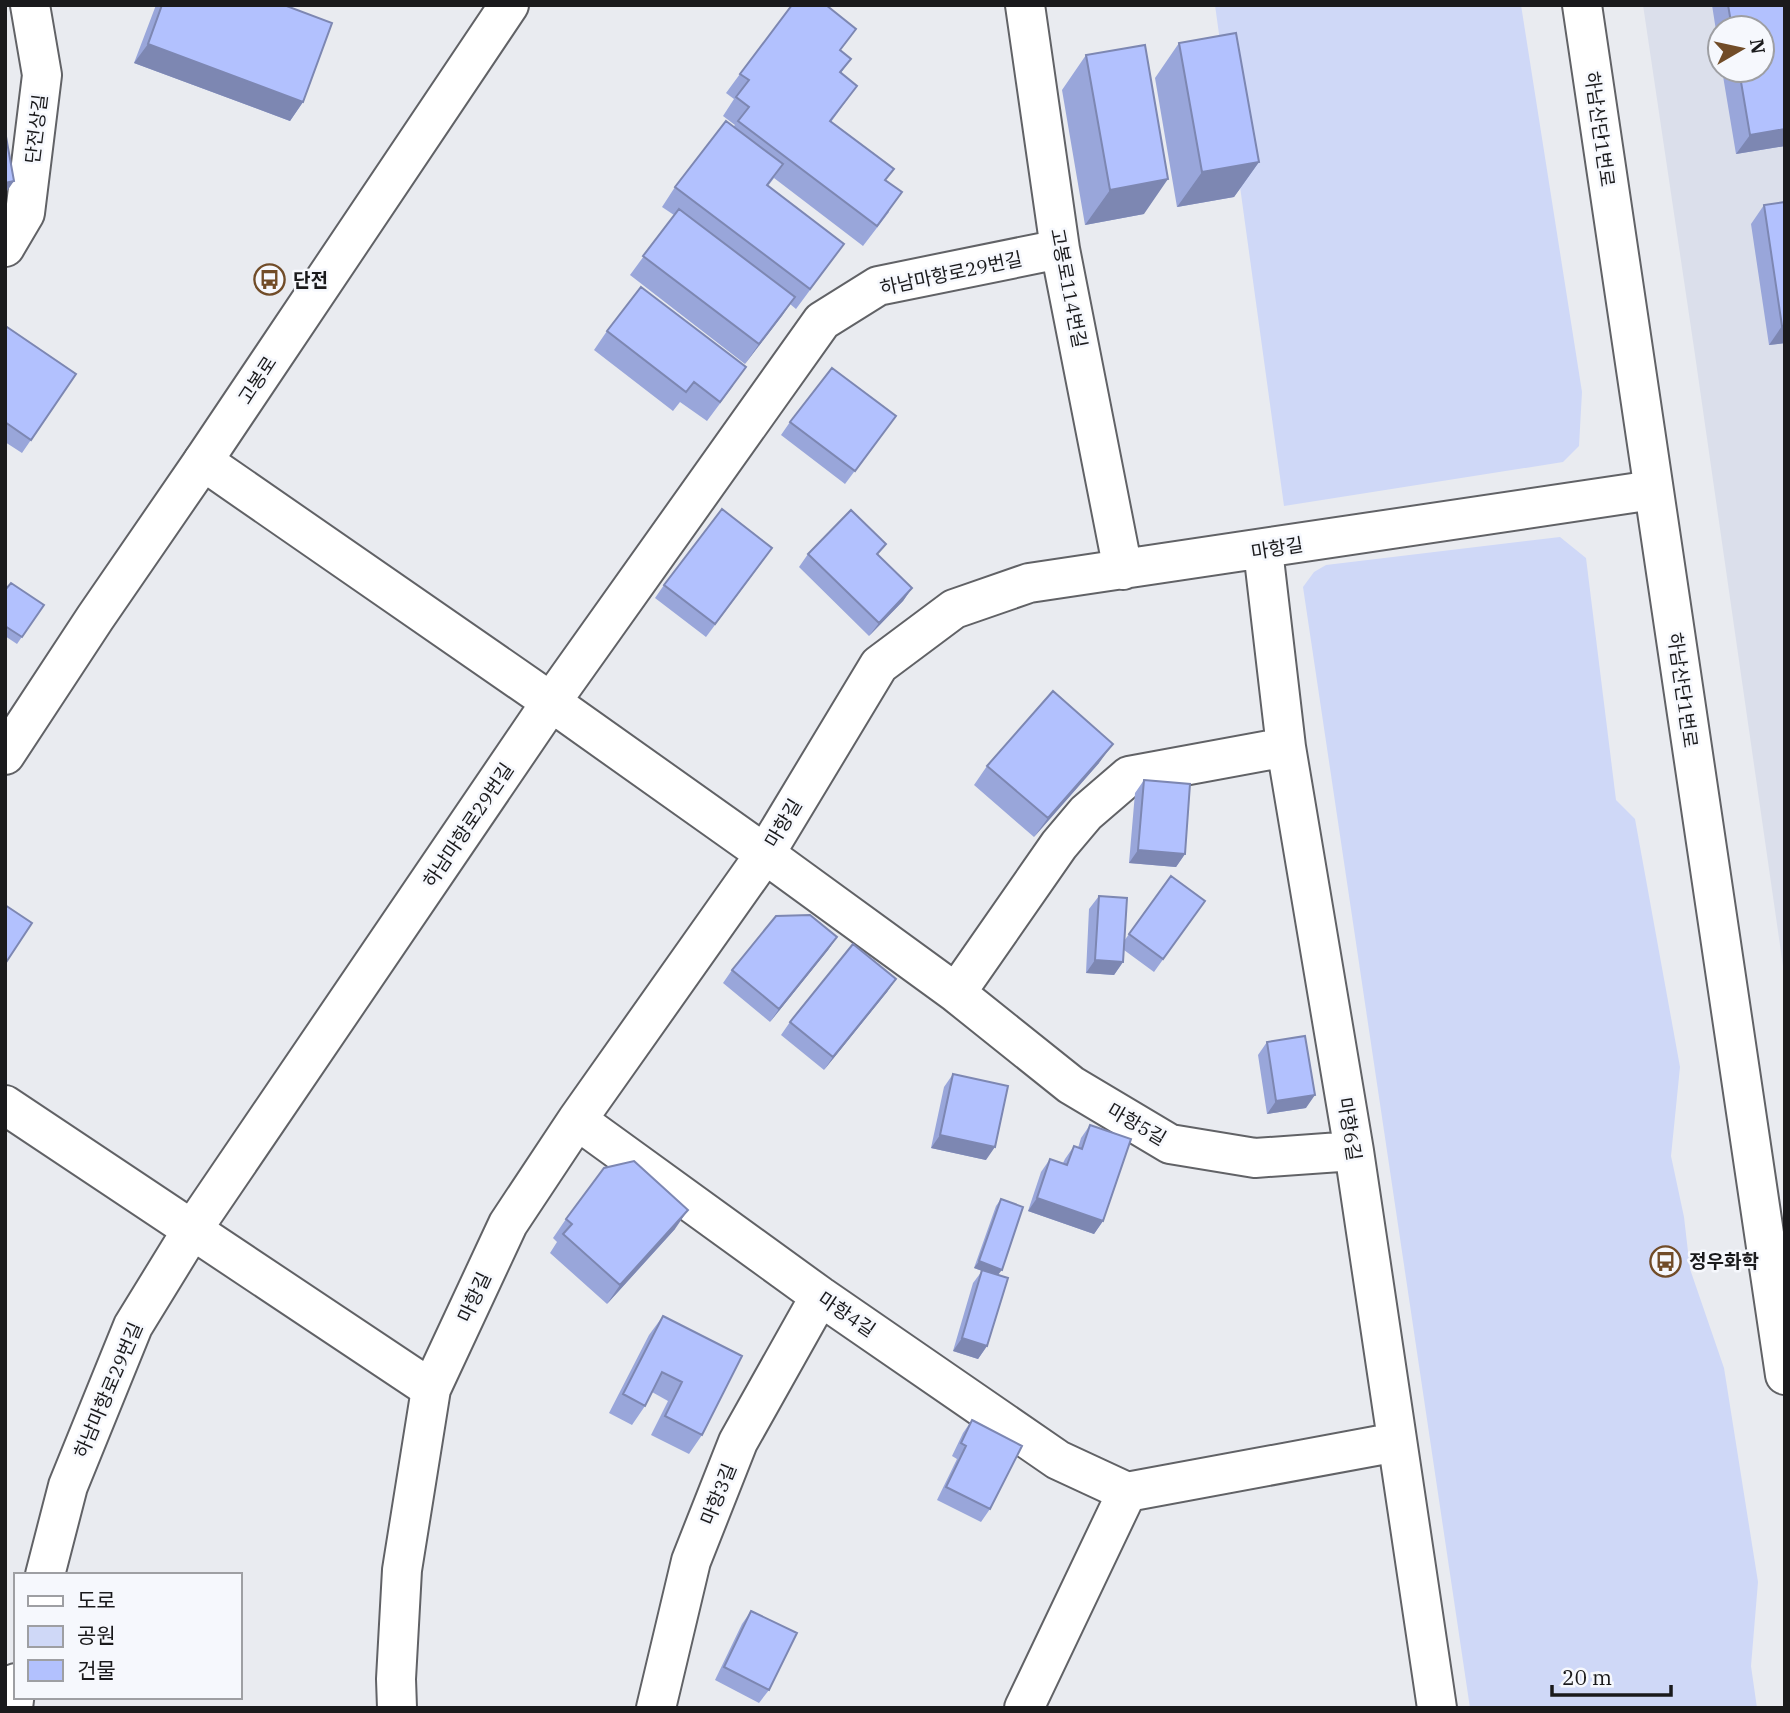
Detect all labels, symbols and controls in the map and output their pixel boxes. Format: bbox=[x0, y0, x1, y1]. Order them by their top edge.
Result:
north arrow bbox=[1706, 14, 1776, 84]
text: N bbox=[1745, 37, 1771, 56]
street label: 하남산단1번로 bbox=[1580, 70, 1620, 188]
street label: 단전상길 bbox=[20, 93, 52, 165]
street label: 고봉로114번길 bbox=[1046, 226, 1092, 350]
street label: 하남마항로29번길 bbox=[878, 246, 1024, 300]
bus stop icon: 단전 bbox=[253, 263, 287, 297]
place label: 단전 bbox=[293, 268, 328, 292]
street label: 고봉로 bbox=[233, 351, 281, 409]
street label: 마항길 bbox=[1249, 532, 1305, 564]
street label: 하남산단1번로 bbox=[1663, 631, 1703, 749]
street label: 하남마항로29번길 bbox=[417, 758, 519, 892]
street label: 마항길 bbox=[759, 794, 807, 852]
street label: 마항6길 bbox=[1333, 1096, 1367, 1162]
street label: 마항5길 bbox=[1103, 1098, 1171, 1150]
bus stop icon: 정우화학 bbox=[1649, 1244, 1683, 1278]
place label: 정우화학 bbox=[1689, 1249, 1759, 1273]
street label: 마항길 bbox=[452, 1268, 496, 1326]
street label: 마항4길 bbox=[814, 1286, 880, 1342]
street label: 하남마항로29번길 bbox=[69, 1318, 147, 1462]
street label: 마항3길 bbox=[695, 1460, 741, 1528]
legend bbox=[14, 1573, 242, 1699]
text: 도로 bbox=[77, 1586, 116, 1614]
text: 공원 bbox=[77, 1621, 116, 1649]
scale bar bbox=[1552, 1654, 1671, 1698]
text: 건물 bbox=[77, 1656, 116, 1684]
text: 20 m bbox=[1562, 1663, 1612, 1691]

